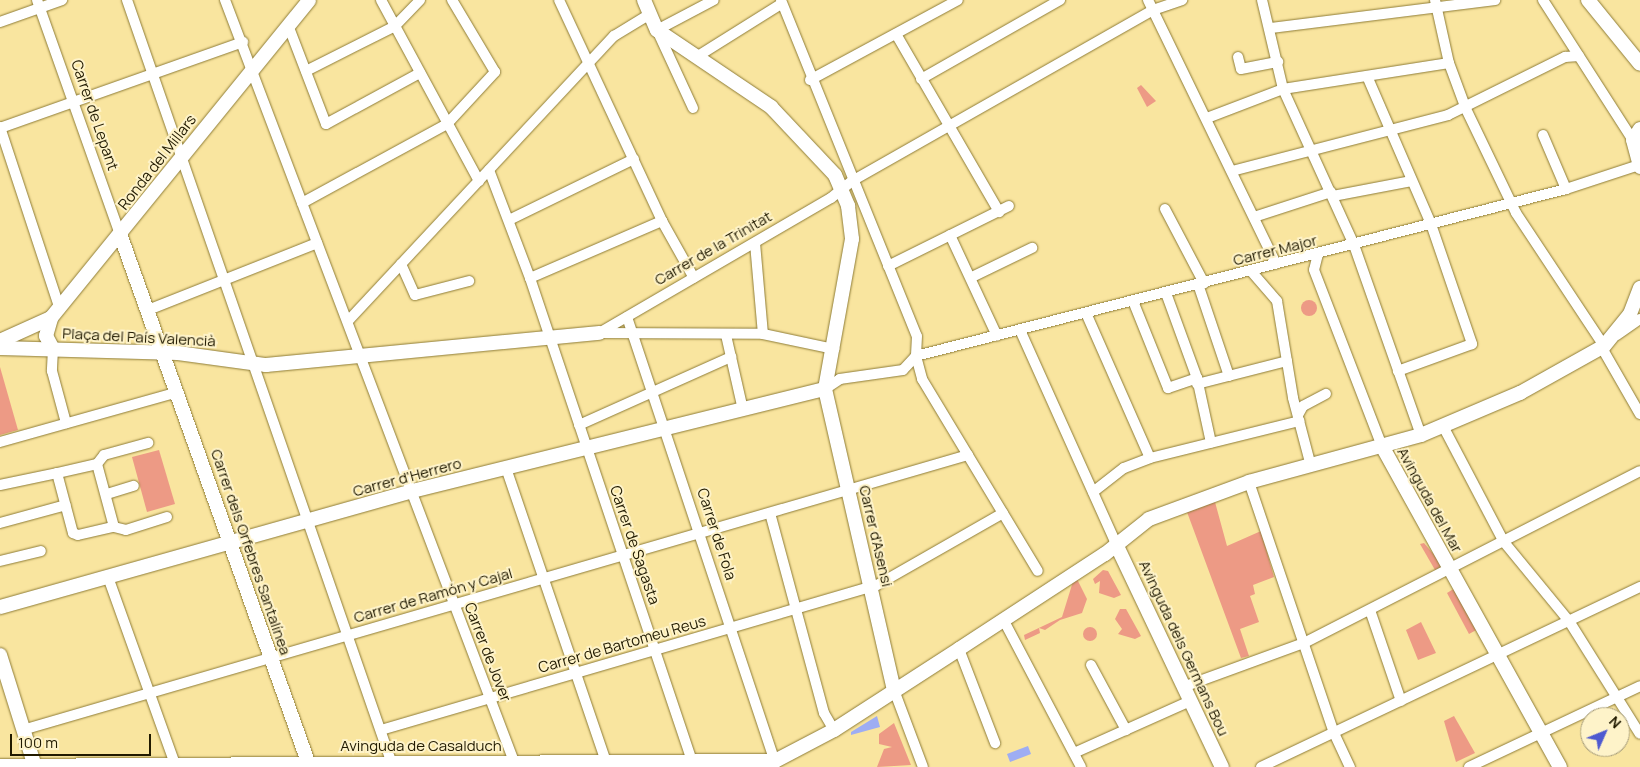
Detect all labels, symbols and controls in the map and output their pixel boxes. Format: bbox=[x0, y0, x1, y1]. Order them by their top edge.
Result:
street label: Carrer de Lepant bbox=[68, 57, 122, 173]
street label: Ronda del Millars bbox=[114, 111, 200, 213]
street label: Carrer de la Trinitat bbox=[651, 207, 775, 289]
street label: Carrer Major bbox=[1231, 231, 1319, 269]
street label: Plaça del País Valencià bbox=[62, 324, 216, 350]
street label: Avinguda del Mar bbox=[1394, 444, 1466, 556]
street label: Carrer dels Orfebres Santalínea bbox=[207, 447, 295, 657]
street label: Carrer d'Herrero bbox=[351, 454, 463, 500]
street label: Carrer de Sagasta bbox=[606, 483, 664, 607]
street label: Carrer d'Asensi bbox=[856, 484, 896, 588]
street label: Carrer de Fola bbox=[694, 486, 740, 582]
street label: Avinguda dels Germans Bou bbox=[1135, 557, 1233, 739]
street label: Carrer de Ramón y Cajal bbox=[352, 564, 514, 626]
street label: Carrer de Jover bbox=[461, 600, 515, 704]
street label: Carrer de Bartomeu Reus bbox=[536, 611, 708, 677]
north arrow bbox=[1580, 707, 1630, 757]
text: N bbox=[1605, 712, 1626, 732]
scale bar bbox=[12, 724, 154, 756]
text: 100 m bbox=[18, 732, 58, 753]
street label: Avinguda de Casalduch bbox=[340, 737, 502, 755]

